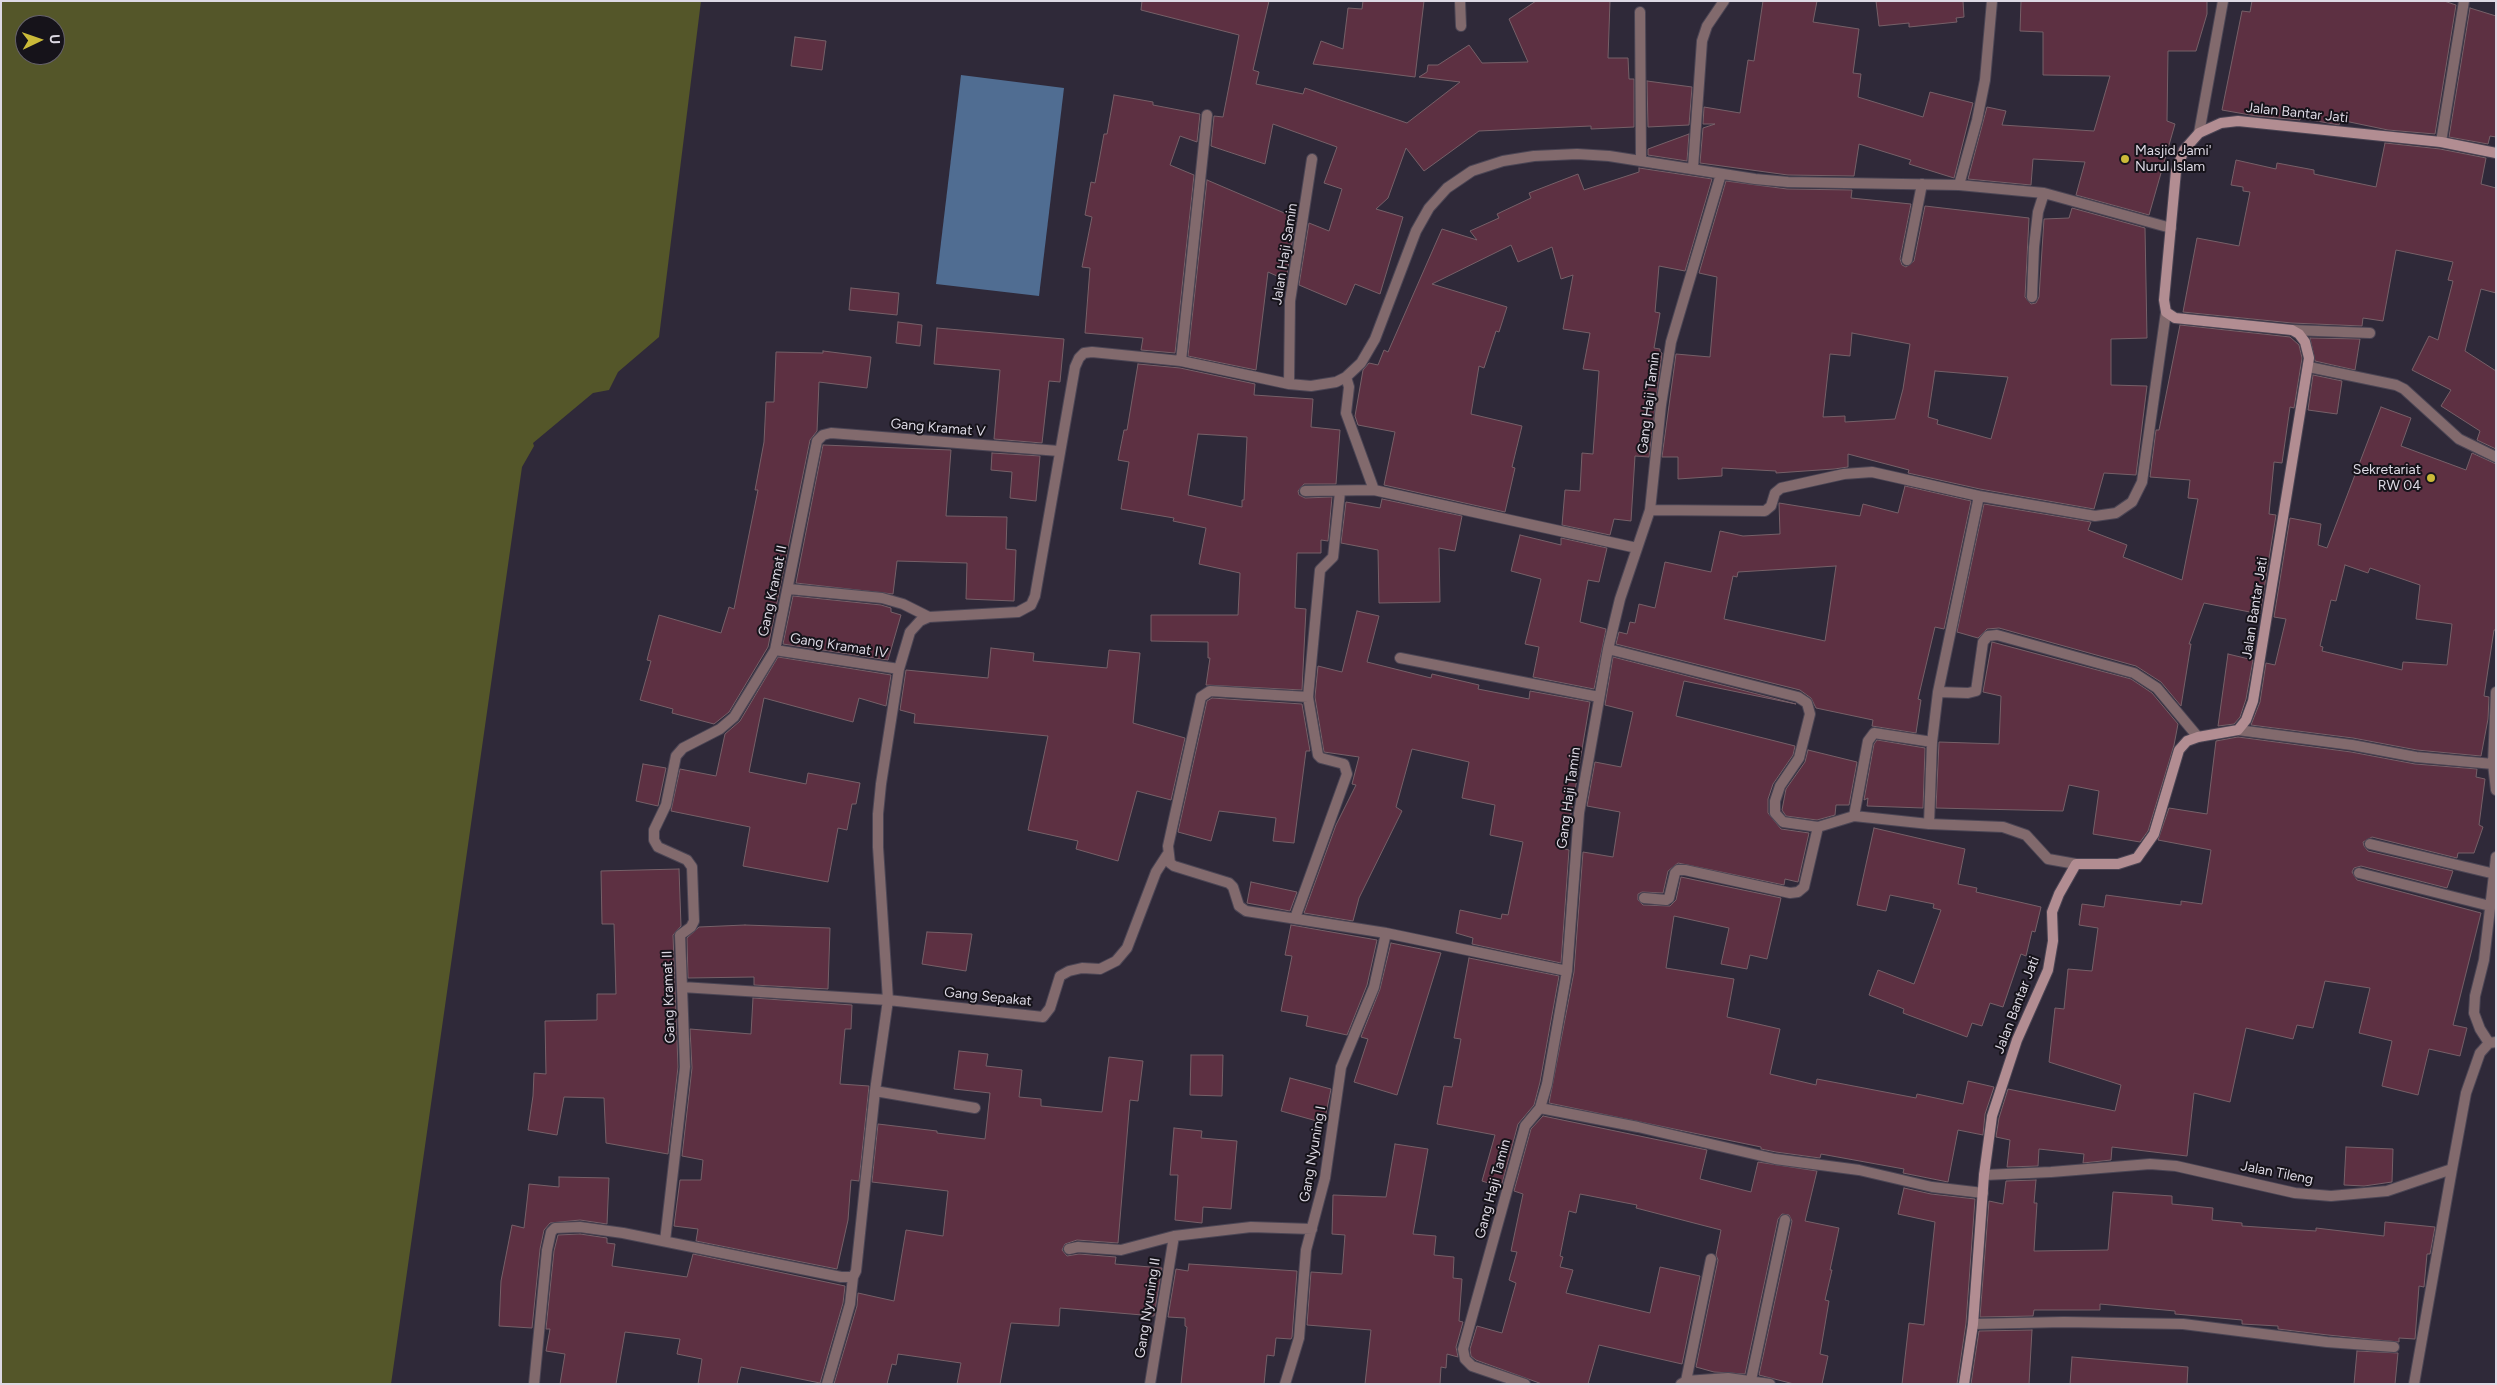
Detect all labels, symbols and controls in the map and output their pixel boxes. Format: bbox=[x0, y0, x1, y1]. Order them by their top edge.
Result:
north arrow bbox=[15, 15, 65, 65]
text: U bbox=[46, 34, 63, 45]
street label: Jalan Bantar Jati bbox=[2245, 99, 2349, 127]
place label: Masjid Jami' Nurul Islam bbox=[2135, 143, 2211, 176]
marker: Masjid Jami' Nurul Islam bbox=[2119, 153, 2131, 165]
street label: Jalan Haji Samin bbox=[1269, 202, 1301, 306]
street label: Gang Haji Tamin bbox=[1634, 351, 1664, 455]
street label: Gang Kramat V bbox=[890, 415, 986, 441]
place label: Sekretariat RW 04 bbox=[2353, 462, 2421, 494]
marker: Sekretariat RW 04 bbox=[2425, 472, 2437, 484]
street label: Gang Kramat II bbox=[755, 544, 791, 638]
street label: Jalan Bantar Jati bbox=[2239, 556, 2271, 660]
street label: Gang Kramat IV bbox=[789, 630, 889, 662]
street label: Gang Haji Tamin bbox=[1554, 746, 1584, 850]
street label: Gang Kramat II bbox=[659, 950, 679, 1044]
street label: Jalan Bantar Jati bbox=[1991, 954, 2043, 1056]
street label: Gang Sepakat bbox=[943, 984, 1033, 1010]
street label: Gang Nyuning I bbox=[1296, 1104, 1330, 1204]
street label: Gang Haji Tamin bbox=[1472, 1137, 1514, 1241]
street label: Jalan Tileng bbox=[2239, 1158, 2315, 1188]
street label: Gang Nyuning II bbox=[1132, 1257, 1164, 1359]

